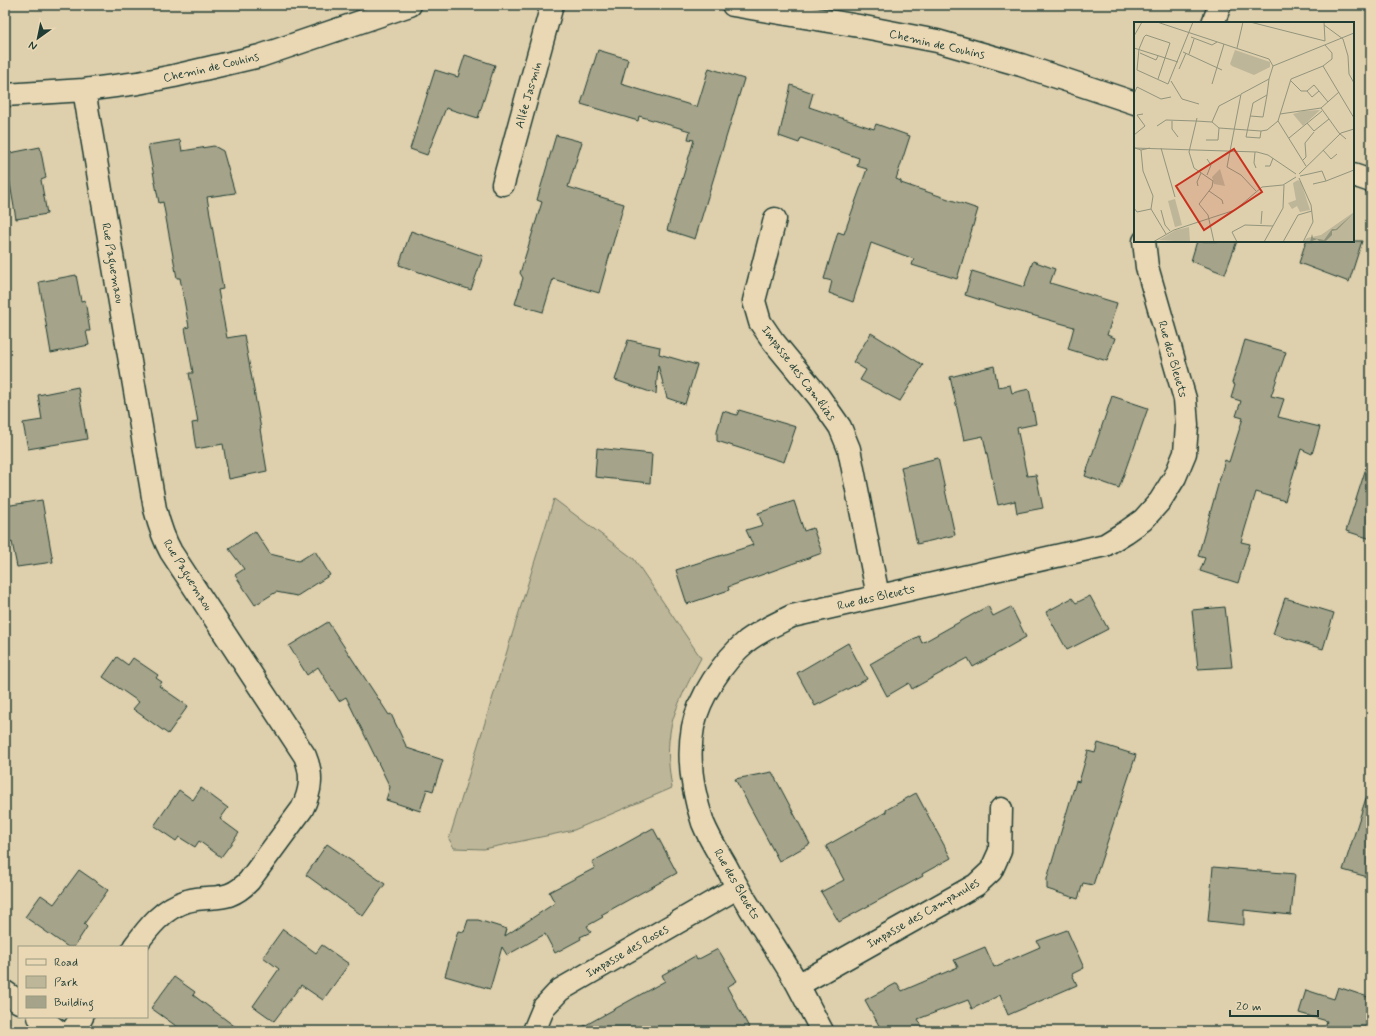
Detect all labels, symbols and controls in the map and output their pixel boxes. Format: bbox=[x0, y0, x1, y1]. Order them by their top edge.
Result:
north arrow bbox=[18, 18, 58, 58]
inset map bbox=[1134, 22, 1354, 242]
street label: Chemin de Couhins bbox=[887, 26, 987, 64]
text: N bbox=[26, 38, 40, 53]
street label: Chemin de Couhins bbox=[162, 49, 261, 87]
street label: Allée Jasmin bbox=[512, 60, 546, 130]
street label: Rue Paguemaou bbox=[96, 222, 127, 305]
street label: Rue des Bleuets bbox=[1153, 319, 1191, 400]
street label: Impasse des Camélias bbox=[757, 323, 840, 425]
street label: Rue Paguemaou bbox=[158, 537, 216, 615]
street label: Rue des Bleuets bbox=[836, 581, 917, 615]
street label: Rue des Bleuets bbox=[709, 846, 763, 923]
street label: Impasse des Campanules bbox=[864, 875, 983, 953]
street label: Impasse des Roses bbox=[583, 922, 672, 982]
legend bbox=[18, 946, 148, 1018]
text: Road bbox=[54, 955, 78, 971]
text: Park bbox=[54, 975, 78, 991]
scale bar bbox=[1230, 992, 1318, 1018]
text: Building bbox=[54, 995, 94, 1012]
text: 20 m bbox=[1236, 999, 1262, 1015]

